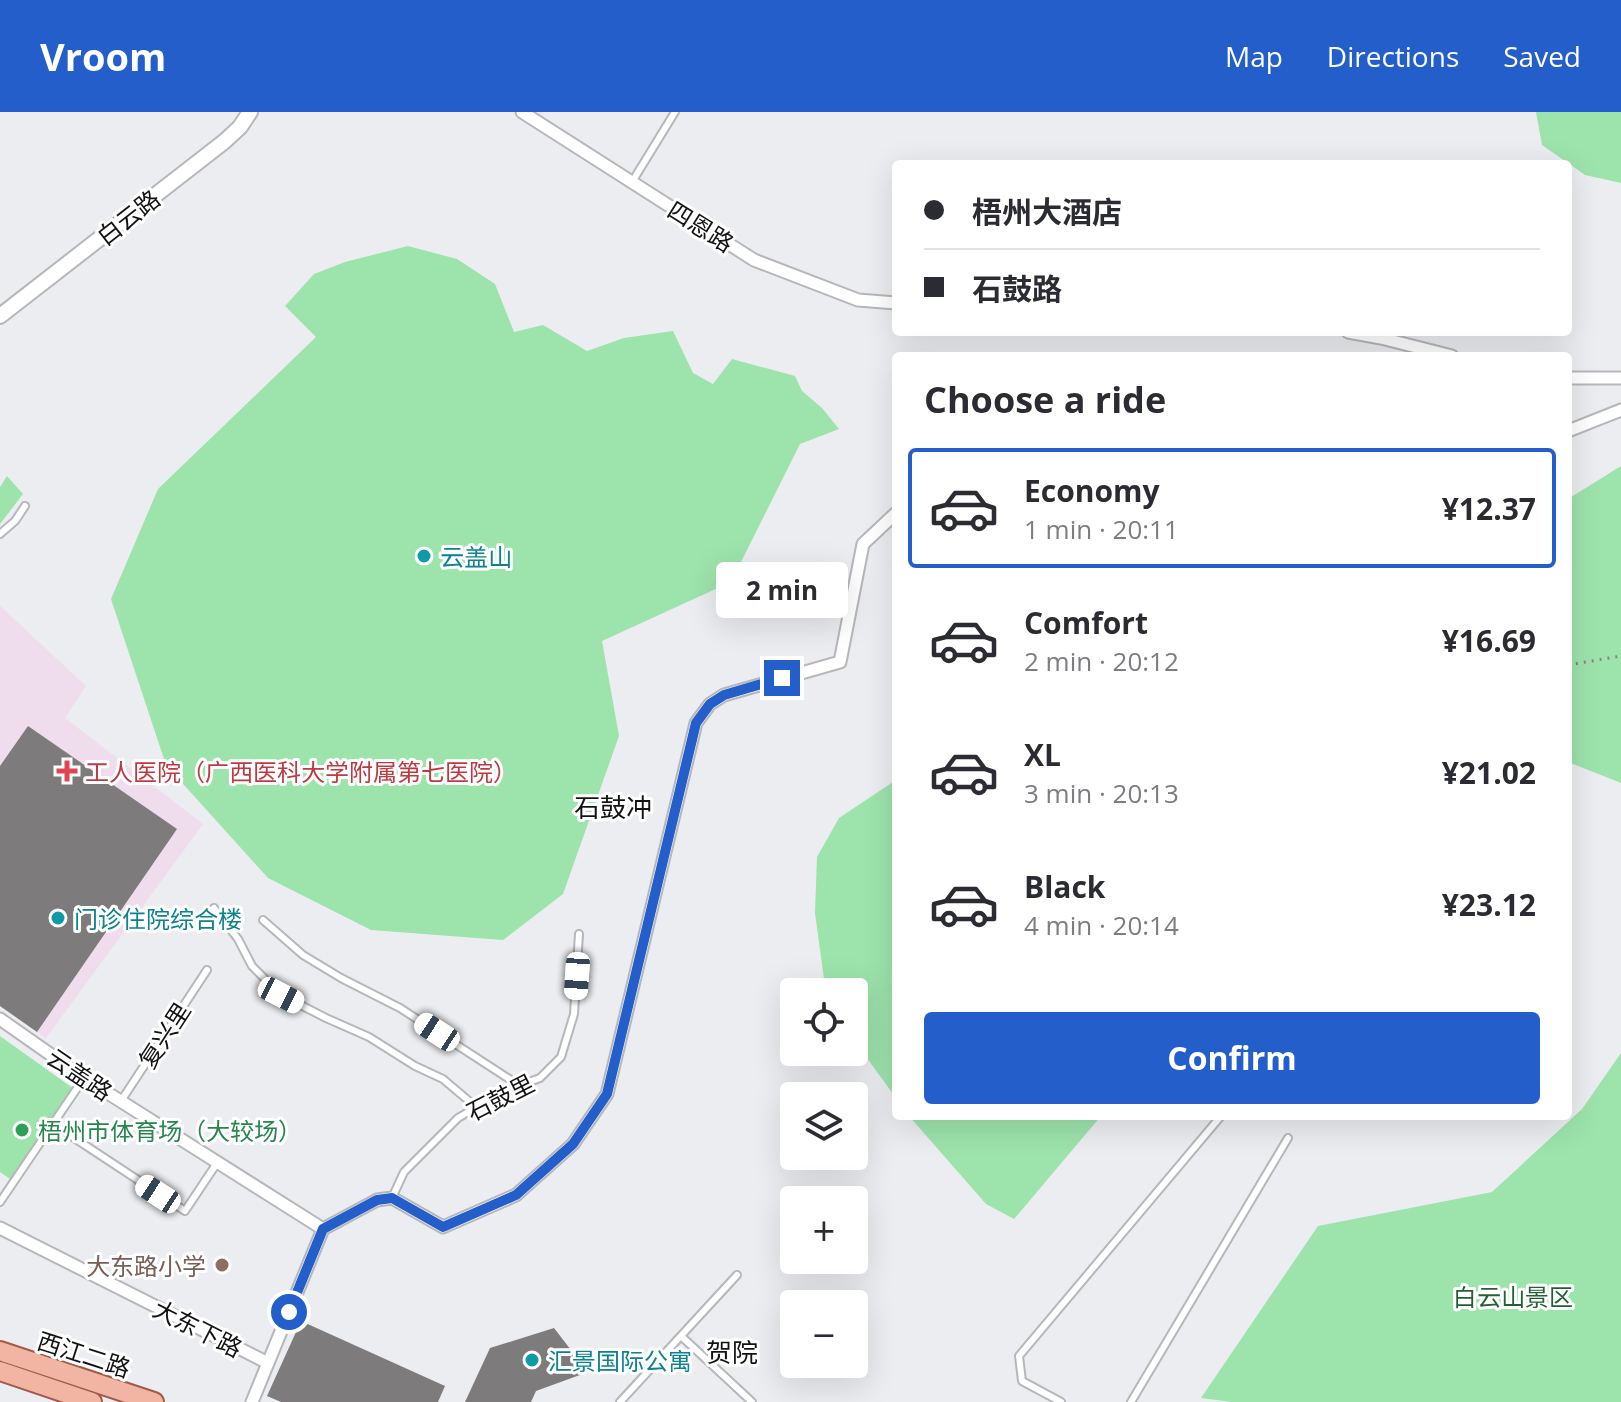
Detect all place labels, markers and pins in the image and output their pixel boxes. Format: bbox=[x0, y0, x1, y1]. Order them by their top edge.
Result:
place label: 云盖山 bbox=[440, 540, 512, 573]
marker: 云盖山 bbox=[415, 547, 433, 565]
place label: 工人医院（广西医科大学附属第七医院） bbox=[85, 755, 517, 788]
marker: 工人医院（广西医科大学附属第七医院） bbox=[56, 760, 78, 782]
place label: 门诊住院综合楼 bbox=[74, 902, 242, 935]
marker: 门诊住院综合楼 bbox=[49, 909, 67, 927]
place label: 梧州市体育场（大较场） bbox=[38, 1114, 302, 1147]
marker: 梧州市体育场（大较场） bbox=[13, 1121, 31, 1139]
place label: 大东路小学 bbox=[86, 1249, 206, 1282]
marker: 大东路小学 bbox=[213, 1256, 231, 1274]
place label: 汇景国际公寓 bbox=[548, 1344, 692, 1377]
marker: 汇景国际公寓 bbox=[523, 1351, 541, 1369]

